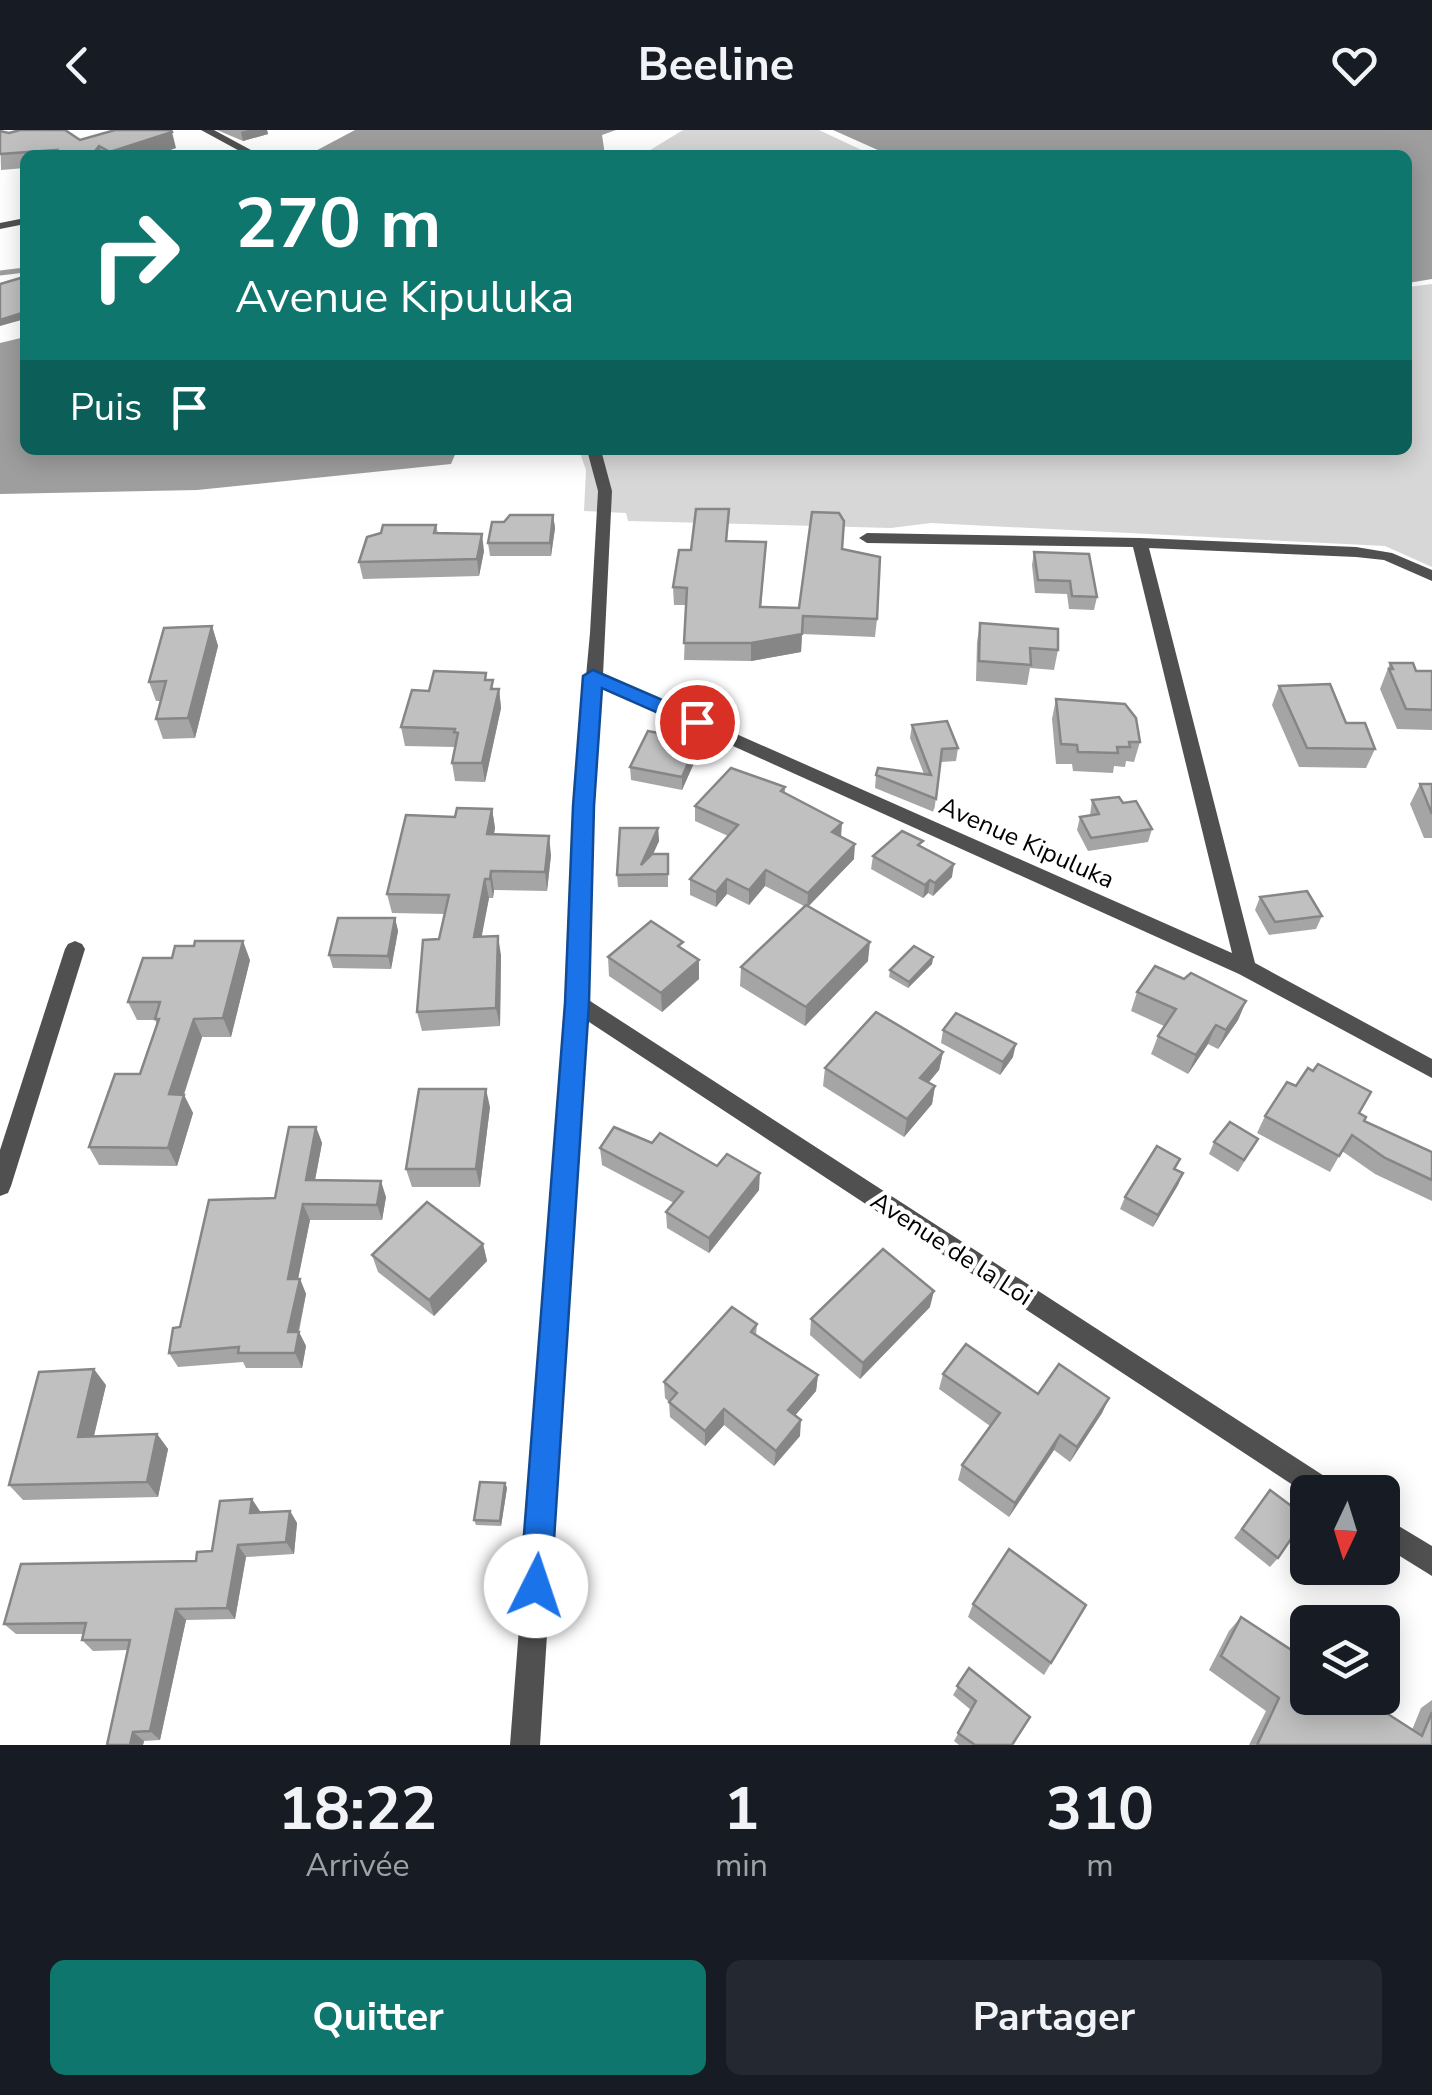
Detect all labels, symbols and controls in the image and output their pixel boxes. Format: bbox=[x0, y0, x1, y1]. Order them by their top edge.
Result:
text: Beeline bbox=[638, 35, 794, 96]
icon: back bbox=[50, 38, 105, 93]
icon: heart bbox=[1327, 38, 1382, 93]
text: 270 m bbox=[235, 176, 441, 272]
icon: right bbox=[70, 190, 200, 320]
text: Avenue Kipuluka bbox=[235, 267, 574, 328]
icon: arrive bbox=[162, 380, 217, 435]
text: Puis bbox=[70, 382, 142, 433]
pin bbox=[655, 680, 740, 765]
icon: arrive bbox=[670, 695, 725, 750]
street label: Avenue Kipuluka bbox=[934, 789, 1120, 897]
street label: Avenue de la Loi bbox=[864, 1184, 1039, 1314]
north arrow bbox=[1290, 1475, 1400, 1585]
map controls bbox=[1290, 1475, 1400, 1715]
position arrow bbox=[484, 1534, 588, 1638]
button: layers bbox=[1290, 1605, 1400, 1715]
text: 18:22 bbox=[278, 1768, 437, 1850]
text: 1 bbox=[723, 1768, 759, 1850]
text: 310 bbox=[1046, 1768, 1154, 1850]
text: Arrivée bbox=[305, 1844, 409, 1887]
text: min bbox=[715, 1844, 768, 1887]
text: m bbox=[1086, 1844, 1114, 1887]
button: Quitter bbox=[50, 1960, 706, 2075]
button: Partager bbox=[726, 1960, 1382, 2075]

